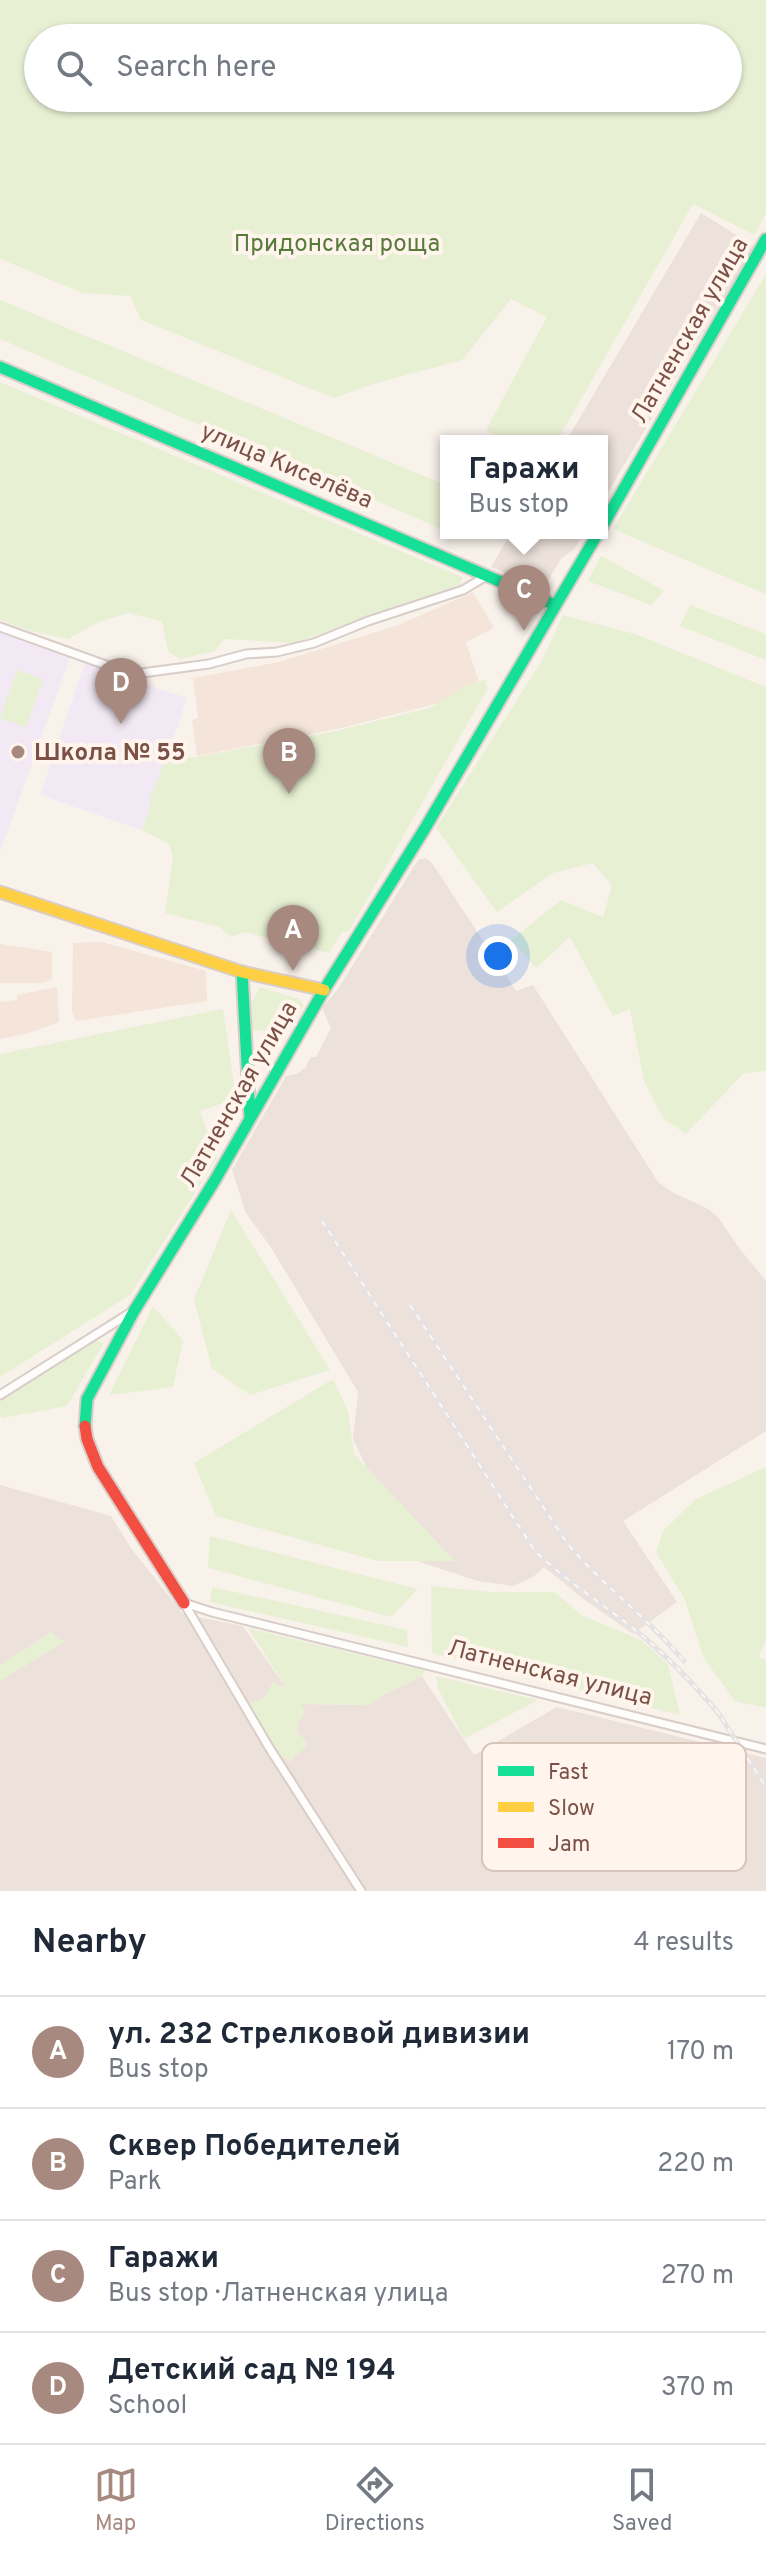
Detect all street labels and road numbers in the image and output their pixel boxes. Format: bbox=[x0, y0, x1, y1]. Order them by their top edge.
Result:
street label: Латненская улица bbox=[625, 233, 756, 429]
street label: улица Киселёва bbox=[196, 417, 377, 517]
street label: Латненская улица bbox=[174, 997, 305, 1193]
street label: Латненская улица bbox=[444, 1634, 655, 1714]

